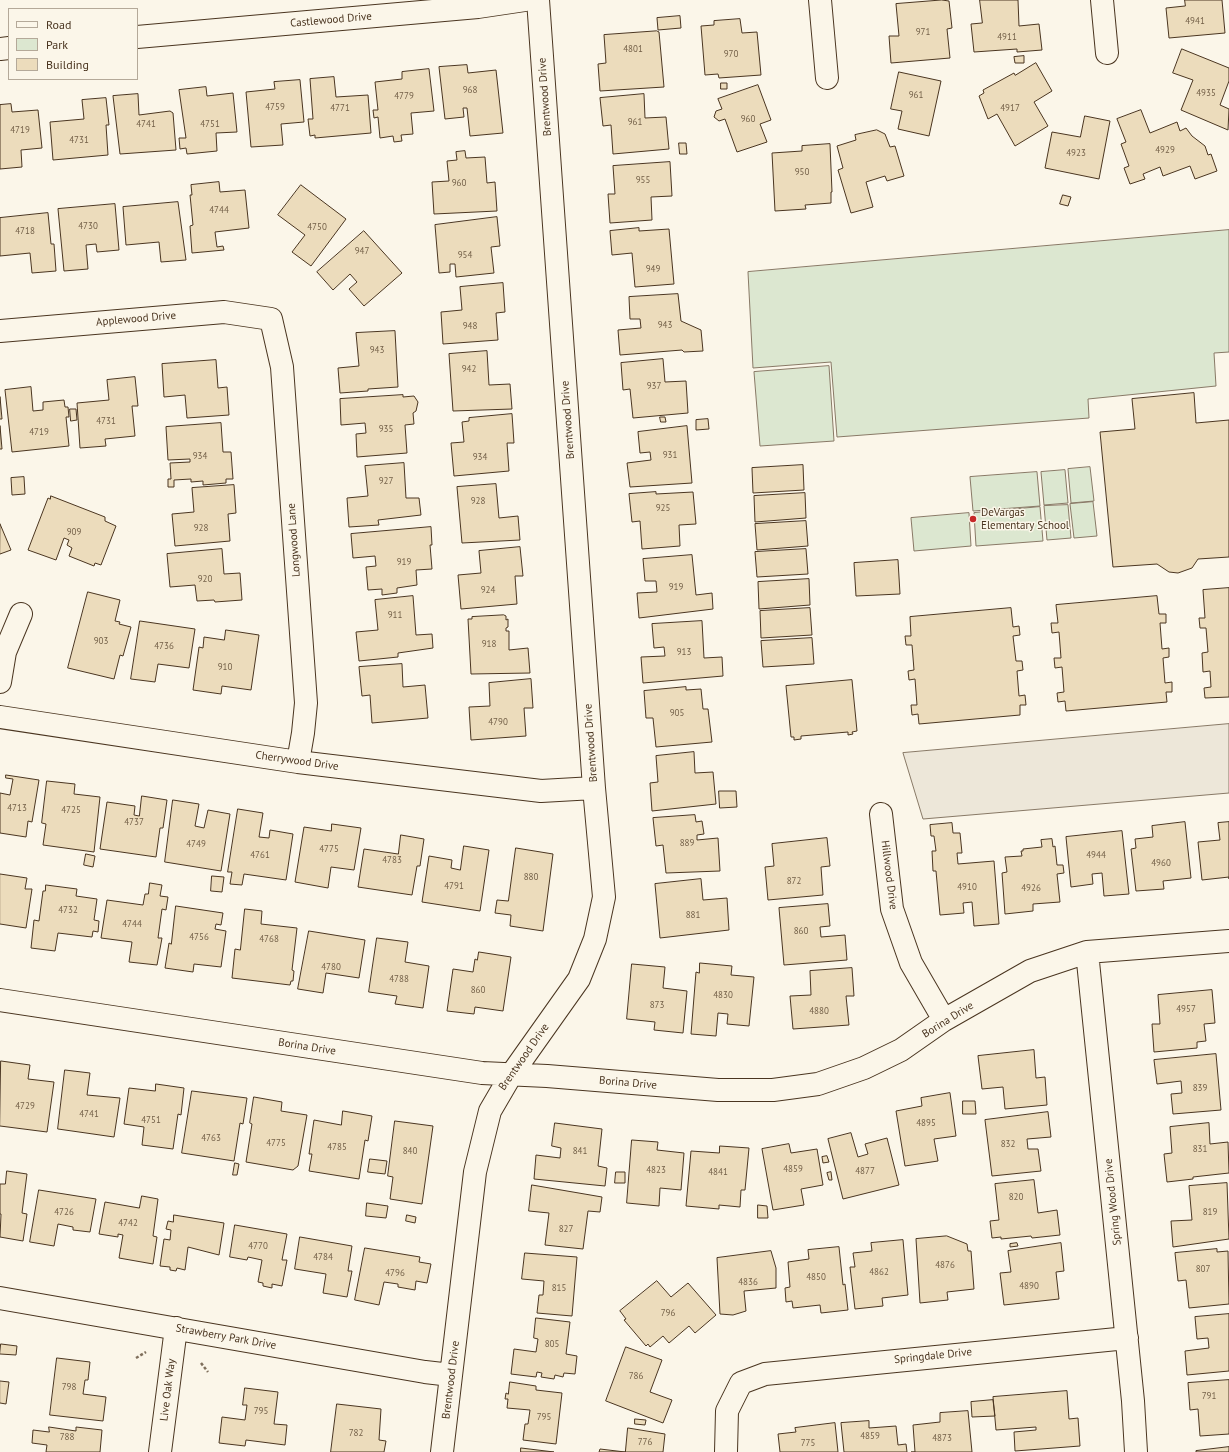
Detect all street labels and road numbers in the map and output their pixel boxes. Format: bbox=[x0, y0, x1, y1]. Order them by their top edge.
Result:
street label: Castlewood Drive bbox=[290, 10, 372, 30]
street label: Brentwood Drive bbox=[536, 57, 554, 137]
street label: Applewood Drive bbox=[95, 309, 177, 329]
street label: Brentwood Drive bbox=[559, 380, 577, 460]
street label: Longwood Lane bbox=[285, 503, 303, 577]
street label: Brentwood Drive bbox=[582, 703, 600, 783]
street label: Cherrywood Drive bbox=[255, 749, 339, 773]
street label: Hillwood Drive bbox=[878, 839, 900, 911]
street label: Borina Drive bbox=[920, 999, 976, 1041]
street label: Brentwood Drive bbox=[496, 1021, 552, 1093]
street label: Borina Drive bbox=[277, 1036, 337, 1058]
street label: Borina Drive bbox=[599, 1074, 657, 1092]
street label: Spring Wood Drive bbox=[1102, 1158, 1124, 1246]
street label: Strawberry Park Drive bbox=[175, 1322, 277, 1352]
street label: Brentwood Drive bbox=[440, 1340, 462, 1420]
street label: Springdale Drive bbox=[893, 1345, 973, 1367]
street label: Live Oak Way bbox=[158, 1358, 178, 1422]

